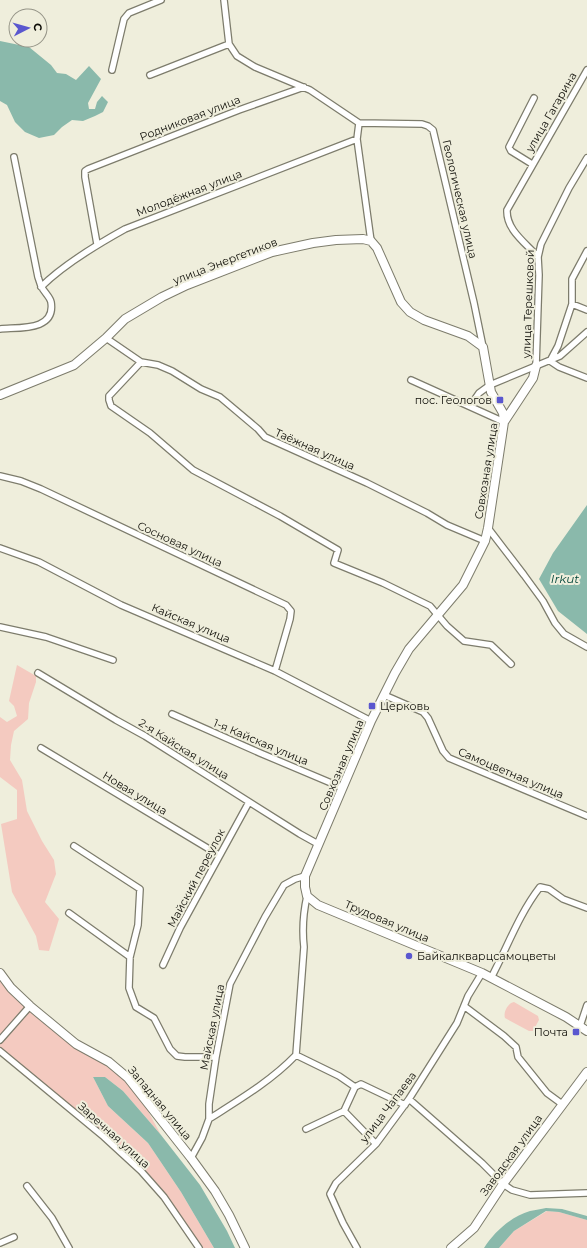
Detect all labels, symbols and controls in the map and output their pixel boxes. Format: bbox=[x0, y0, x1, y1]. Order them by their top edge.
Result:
north arrow bbox=[8, 8, 48, 48]
text: С bbox=[31, 22, 45, 32]
street label: улица Гагарина bbox=[522, 69, 580, 155]
street label: Родниковая улица bbox=[138, 92, 242, 144]
street label: Геологическая улица bbox=[439, 138, 481, 260]
street label: Молодёжная улица bbox=[134, 166, 244, 220]
street label: улица Энергетиков bbox=[170, 235, 279, 288]
street label: улица Терешковой bbox=[519, 249, 537, 360]
place label: пос. Геологов bbox=[415, 393, 492, 407]
marker: пос. Геологов bbox=[495, 395, 505, 405]
street label: Совхозная улица bbox=[471, 422, 501, 520]
street label: Таёжная улица bbox=[273, 425, 357, 473]
street label: Сосновая улица bbox=[135, 518, 225, 570]
water label: Irkut bbox=[551, 571, 579, 586]
street label: Кайская улица bbox=[149, 600, 233, 646]
place label: Церковь bbox=[380, 699, 429, 713]
marker: Церковь bbox=[367, 701, 377, 711]
street label: 2-я Кайская улица bbox=[136, 716, 232, 782]
street label: 1-я Кайская улица bbox=[211, 716, 311, 768]
street label: Совхозная улица bbox=[316, 717, 366, 813]
street label: Самоцветная улица bbox=[456, 744, 566, 802]
street label: Новая улица bbox=[100, 768, 170, 818]
street label: Майский переулок bbox=[164, 826, 228, 930]
street label: Трудовая улица bbox=[343, 897, 431, 945]
place label: Байкалкварцсамоцветы bbox=[417, 949, 556, 963]
marker: Байкалкварцсамоцветы bbox=[404, 951, 414, 961]
street label: Майская улица bbox=[197, 983, 227, 1071]
place label: Почта bbox=[534, 1025, 568, 1039]
marker: Почта bbox=[571, 1027, 581, 1037]
street label: Западная улица bbox=[125, 1063, 195, 1143]
street label: улица Чапаева bbox=[356, 1069, 419, 1146]
street label: Заречная улица bbox=[75, 1099, 153, 1171]
street label: Заводская улица bbox=[477, 1112, 545, 1198]

